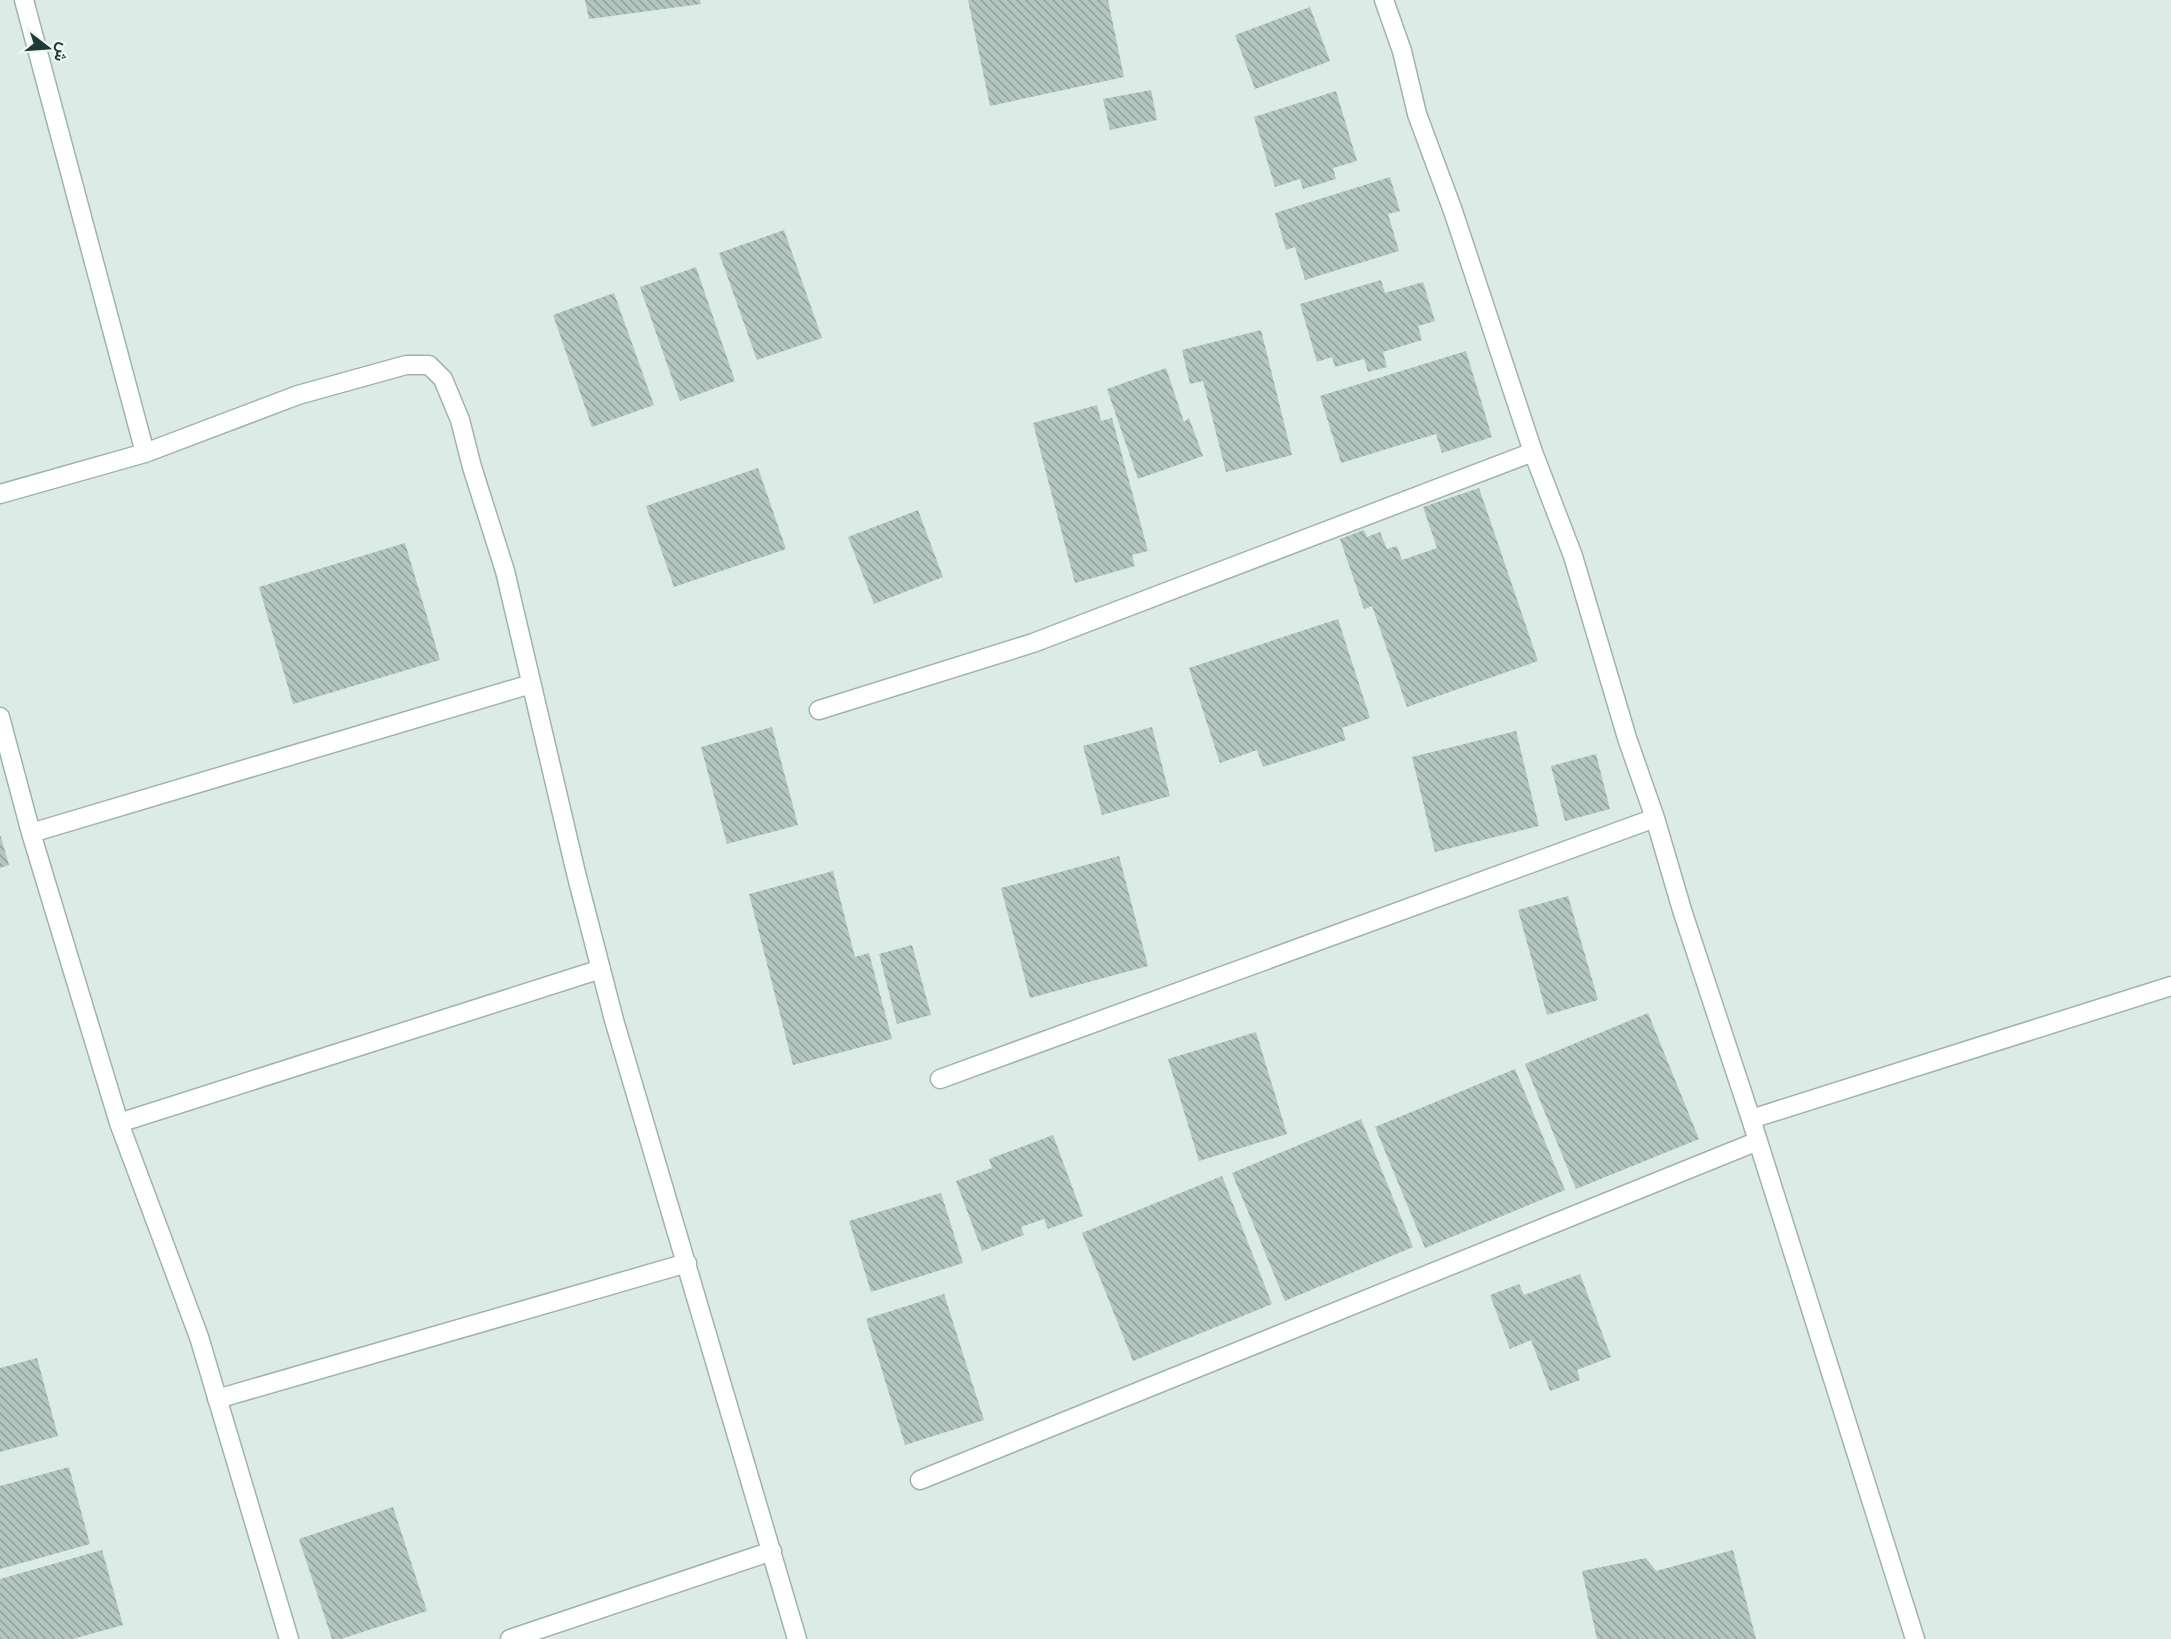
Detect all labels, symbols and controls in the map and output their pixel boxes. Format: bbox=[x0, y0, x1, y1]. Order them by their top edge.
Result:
north arrow bbox=[18, 18, 78, 78]
text: ش bbox=[50, 40, 74, 64]

